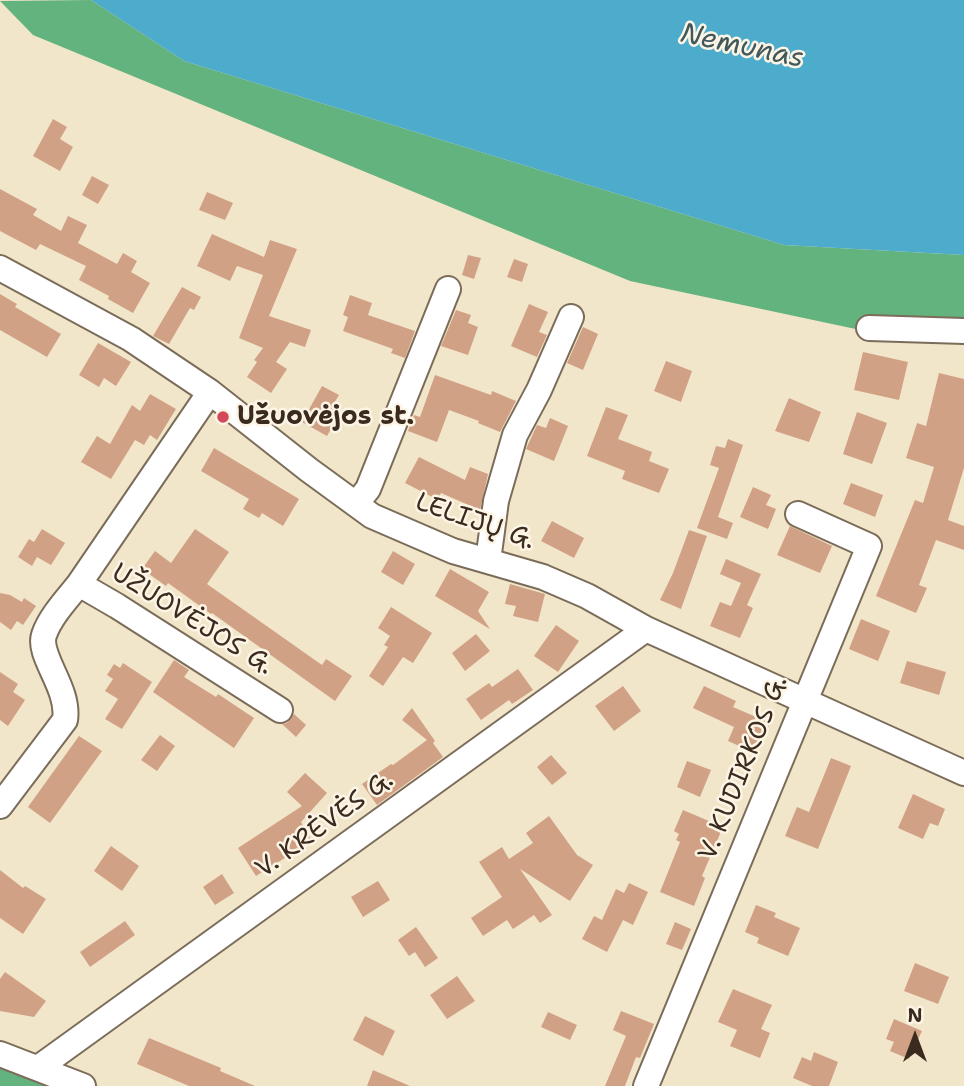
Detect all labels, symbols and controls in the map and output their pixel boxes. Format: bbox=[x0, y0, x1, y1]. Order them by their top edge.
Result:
water label: Nemunas bbox=[677, 18, 807, 76]
place label: Užuovėjos st. bbox=[237, 401, 414, 433]
marker: Užuovėjos st. bbox=[215, 409, 231, 425]
street label: LELIJŲ G. bbox=[411, 487, 539, 557]
street label: UŽUOVĖJOS G. bbox=[105, 558, 279, 682]
street label: V. KUDIRKOS G. bbox=[693, 671, 795, 865]
street label: V. KRĖVĖS G. bbox=[250, 765, 400, 885]
north arrow bbox=[880, 1002, 950, 1072]
text: N bbox=[907, 1003, 923, 1028]

